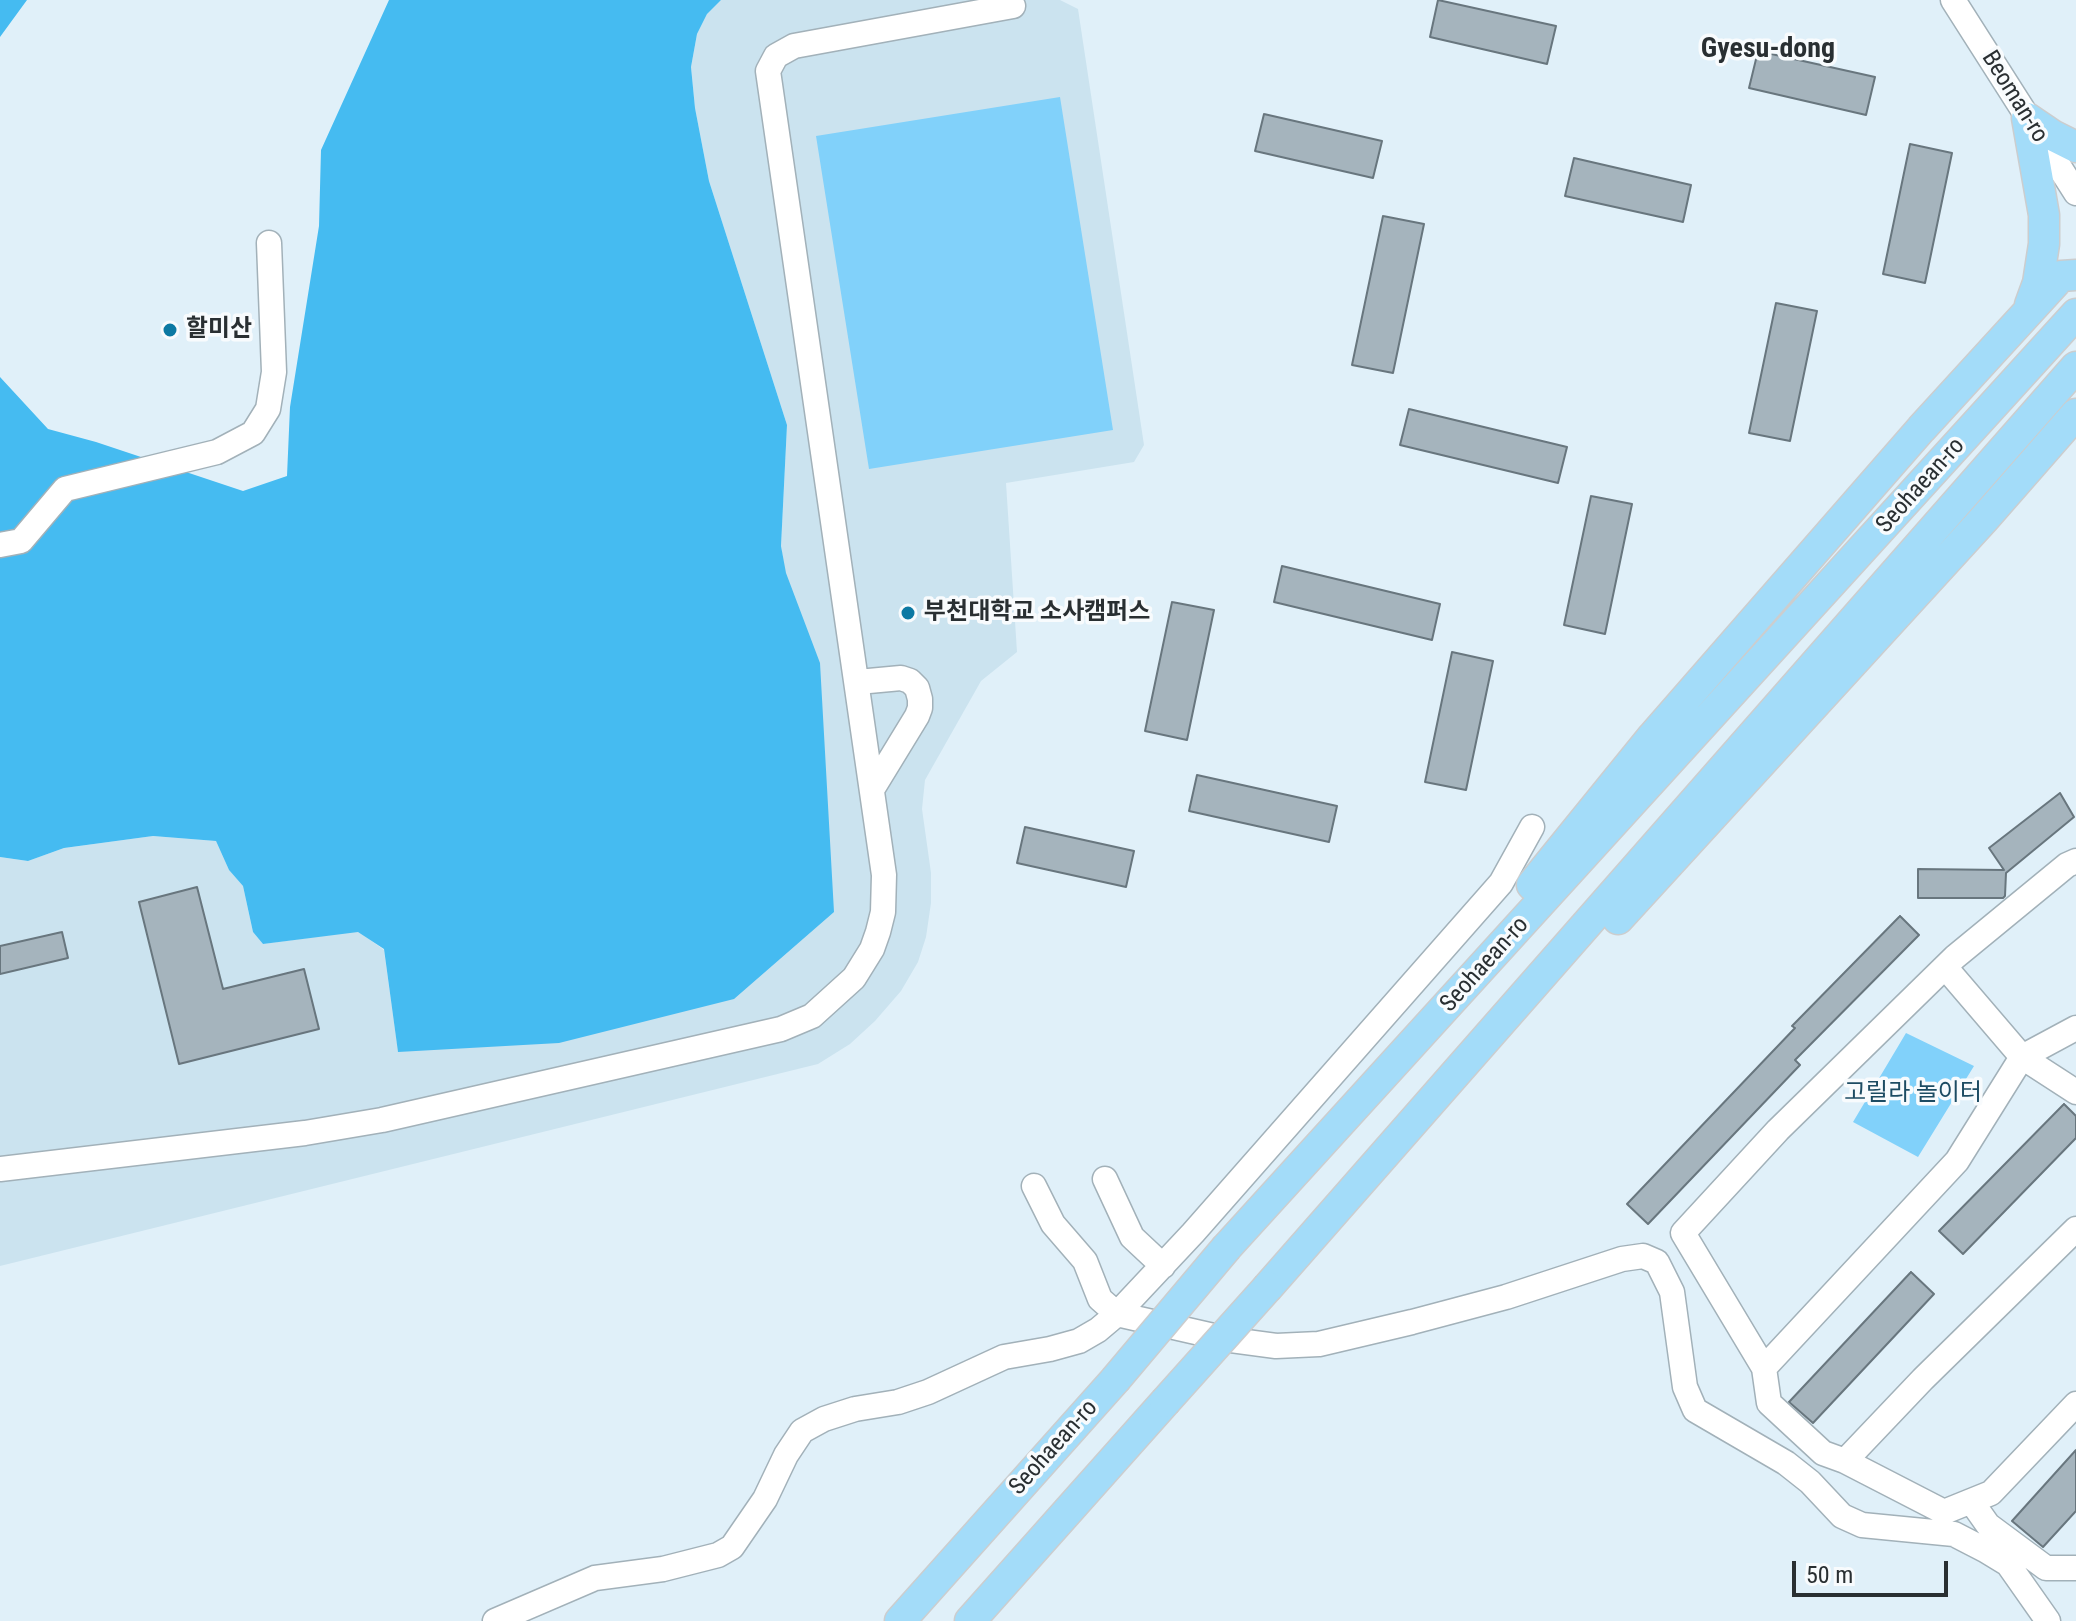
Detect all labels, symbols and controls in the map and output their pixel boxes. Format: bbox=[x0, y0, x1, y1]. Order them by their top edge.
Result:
district label: Gyesu-dong bbox=[1701, 33, 1835, 67]
street label: Beoman-ro bbox=[1975, 46, 2053, 148]
place label: 할미산 bbox=[186, 316, 252, 344]
marker: 할미산 bbox=[161, 321, 179, 339]
street label: Seohaean-ro bbox=[1871, 432, 1971, 540]
place label: 부천대학교 소사캠퍼스 bbox=[924, 599, 1150, 627]
marker: 부천대학교 소사캠퍼스 bbox=[899, 604, 917, 622]
street label: Seohaean-ro bbox=[1435, 911, 1535, 1019]
park label: 고릴라 놀이터 bbox=[1844, 1080, 1982, 1108]
street label: Seohaean-ro bbox=[1004, 1394, 1104, 1502]
scale bar bbox=[1796, 1545, 1952, 1595]
text: 50 m bbox=[1806, 1561, 1853, 1589]

